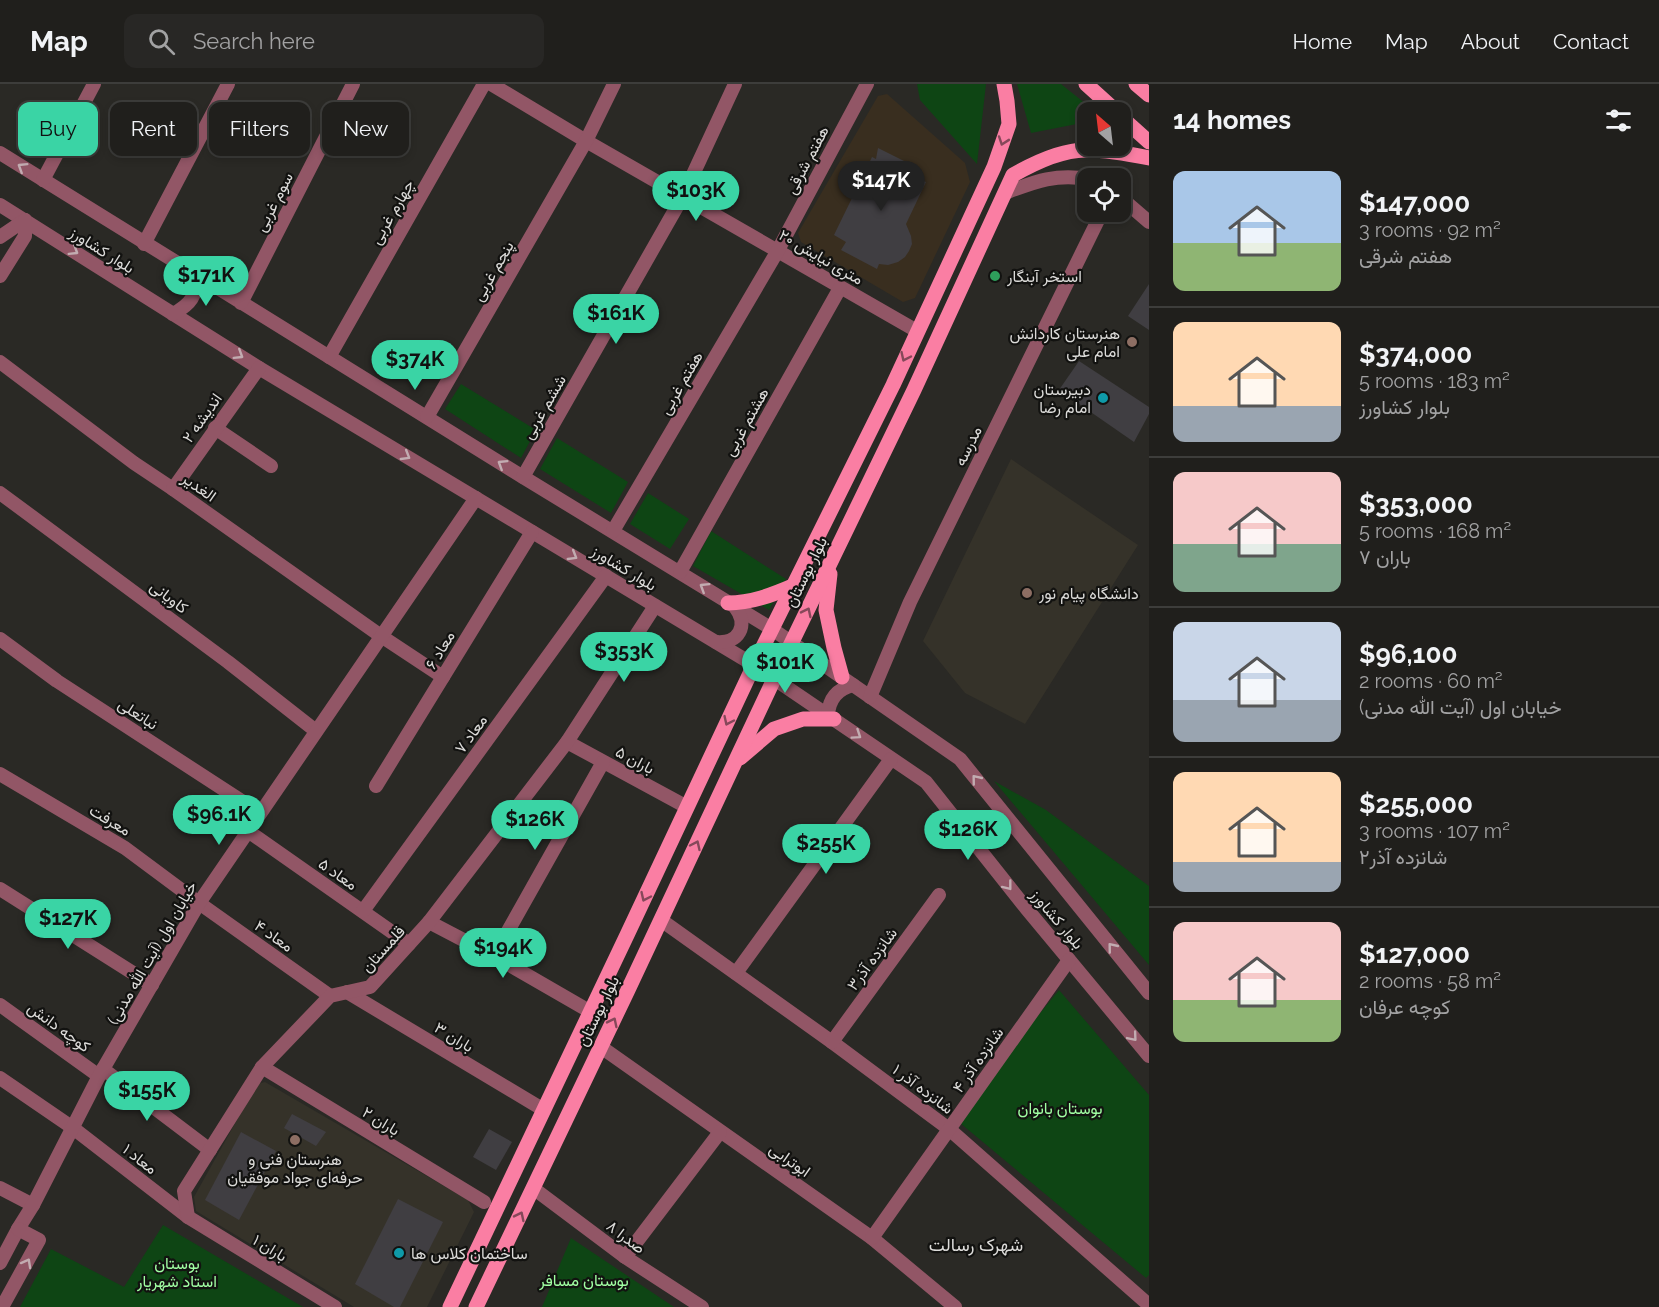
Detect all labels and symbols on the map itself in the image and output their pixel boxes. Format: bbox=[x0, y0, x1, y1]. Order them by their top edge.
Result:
north arrow bbox=[1077, 102, 1131, 156]
street label: هفتم شرقی bbox=[781, 123, 834, 198]
one-way arrow bbox=[998, 135, 1011, 146]
pin: $147K bbox=[839, 161, 923, 212]
one-way arrow bbox=[18, 162, 28, 174]
street label: سوم غربی bbox=[251, 169, 298, 235]
pin: $103K bbox=[654, 171, 738, 222]
street label: چهارم غربی bbox=[366, 176, 420, 249]
street label: بلوار کشاورز bbox=[65, 222, 138, 278]
street label: ۲۰ متری نیایش bbox=[775, 225, 867, 290]
street label: پنجم غربی bbox=[468, 238, 520, 305]
one-way arrow bbox=[68, 244, 78, 256]
pin: $171K bbox=[164, 256, 248, 307]
place label: استخر آبنگار bbox=[1006, 267, 1082, 287]
marker: استخر آبنگار bbox=[988, 269, 1002, 283]
pin: $161K bbox=[574, 294, 658, 345]
place label: هنرستان کاردانش امام علی bbox=[1009, 324, 1120, 362]
marker: هنرستان کاردانش امام علی bbox=[1125, 335, 1139, 349]
pin: $374K bbox=[373, 340, 457, 391]
one-way arrow bbox=[233, 348, 243, 360]
street label: هفتم غربی bbox=[655, 348, 708, 418]
one-way arrow bbox=[901, 351, 913, 362]
street label: ششم غربی bbox=[518, 371, 571, 443]
place label: دبیرستان امام رضا bbox=[1034, 380, 1091, 418]
street label: هشتم غربی bbox=[719, 384, 773, 460]
street label: اندیشه ۲ bbox=[178, 390, 226, 446]
marker: دبیرستان امام رضا bbox=[1096, 391, 1110, 405]
street label: مدرسه bbox=[950, 423, 987, 470]
one-way arrow bbox=[400, 449, 410, 460]
one-way arrow bbox=[497, 460, 508, 471]
street label: الغدیر bbox=[177, 468, 220, 506]
street label: بلوار بوستان bbox=[781, 534, 832, 611]
street label: بلوار کشاورز bbox=[587, 541, 660, 596]
one-way arrow bbox=[567, 549, 577, 561]
street label: کاویانی bbox=[146, 577, 192, 618]
one-way arrow bbox=[700, 583, 710, 595]
place label: دانشگاه پیام نور bbox=[1038, 584, 1139, 605]
marker: دانشگاه پیام نور bbox=[1020, 586, 1034, 600]
one-way arrow bbox=[800, 608, 811, 619]
street label: معاد ۶ bbox=[421, 627, 459, 673]
pin: $353K bbox=[582, 632, 666, 683]
pin: $101K bbox=[743, 643, 827, 694]
street label: نباتعلی bbox=[114, 694, 162, 735]
street label: معاد ۷ bbox=[451, 711, 491, 757]
one-way arrow bbox=[723, 714, 735, 725]
one-way arrow bbox=[850, 728, 861, 739]
street label: باران ۵ bbox=[612, 742, 658, 779]
one-way arrow bbox=[973, 775, 984, 786]
pin: $96.1K bbox=[170, 795, 268, 846]
street label: معرفت bbox=[85, 800, 134, 841]
pin: $126K bbox=[493, 800, 577, 851]
pin: $126K bbox=[926, 810, 1010, 861]
pin: $255K bbox=[784, 824, 868, 875]
one-way arrow bbox=[689, 841, 701, 852]
street label: معاد ۵ bbox=[315, 854, 361, 894]
street label: خیابان اول (آیت الله مدنی) bbox=[103, 878, 202, 1028]
one-way arrow bbox=[1001, 880, 1012, 891]
street label: بلوار کشاورز bbox=[1025, 884, 1088, 954]
one-way arrow bbox=[640, 891, 652, 902]
pin: $127K bbox=[26, 899, 110, 950]
street label: معاد ۴ bbox=[251, 916, 297, 956]
street label: قلمستان bbox=[357, 922, 409, 976]
street label: شانزده آذر۳ bbox=[843, 924, 902, 995]
pin: $194K bbox=[461, 928, 545, 979]
one-way arrow bbox=[1109, 943, 1120, 954]
street label: بلوار بوستان bbox=[573, 973, 624, 1050]
street label: کوچه دانش bbox=[23, 998, 94, 1058]
one-way arrow bbox=[605, 1017, 617, 1028]
street label: باران ۳ bbox=[430, 1018, 477, 1057]
street label: شانزده آذر ۴ bbox=[949, 1024, 1008, 1097]
one-way arrow bbox=[1126, 1030, 1137, 1041]
street label: شانزده آذر ۱ bbox=[888, 1060, 957, 1119]
pin: $155K bbox=[105, 1071, 189, 1122]
park label: بوستان بانوان bbox=[1018, 1099, 1102, 1119]
street label: باران ۲ bbox=[358, 1102, 403, 1140]
marker: هنرستان فنی و حرفه‌ای جواد موفقیان bbox=[288, 1133, 302, 1147]
street label: ابوترابی bbox=[765, 1139, 814, 1182]
street label: معاد ۱ bbox=[119, 1140, 161, 1178]
place label: هنرستان فنی و حرفه‌ای جواد موفقیان bbox=[227, 1150, 363, 1188]
one-way arrow bbox=[512, 1212, 524, 1223]
street label: صدرا ۸ bbox=[602, 1216, 649, 1258]
street label: باران ۱ bbox=[249, 1230, 291, 1266]
district label: شهرک رسالت bbox=[929, 1234, 1023, 1256]
place label: ساختمان کلاس ها bbox=[411, 1244, 528, 1264]
marker: ساختمان کلاس ها bbox=[392, 1246, 406, 1260]
park label: بوستان استاد شهریار bbox=[136, 1254, 217, 1292]
one-way arrow bbox=[20, 1259, 31, 1269]
park label: بوستان مسافر bbox=[538, 1271, 629, 1291]

